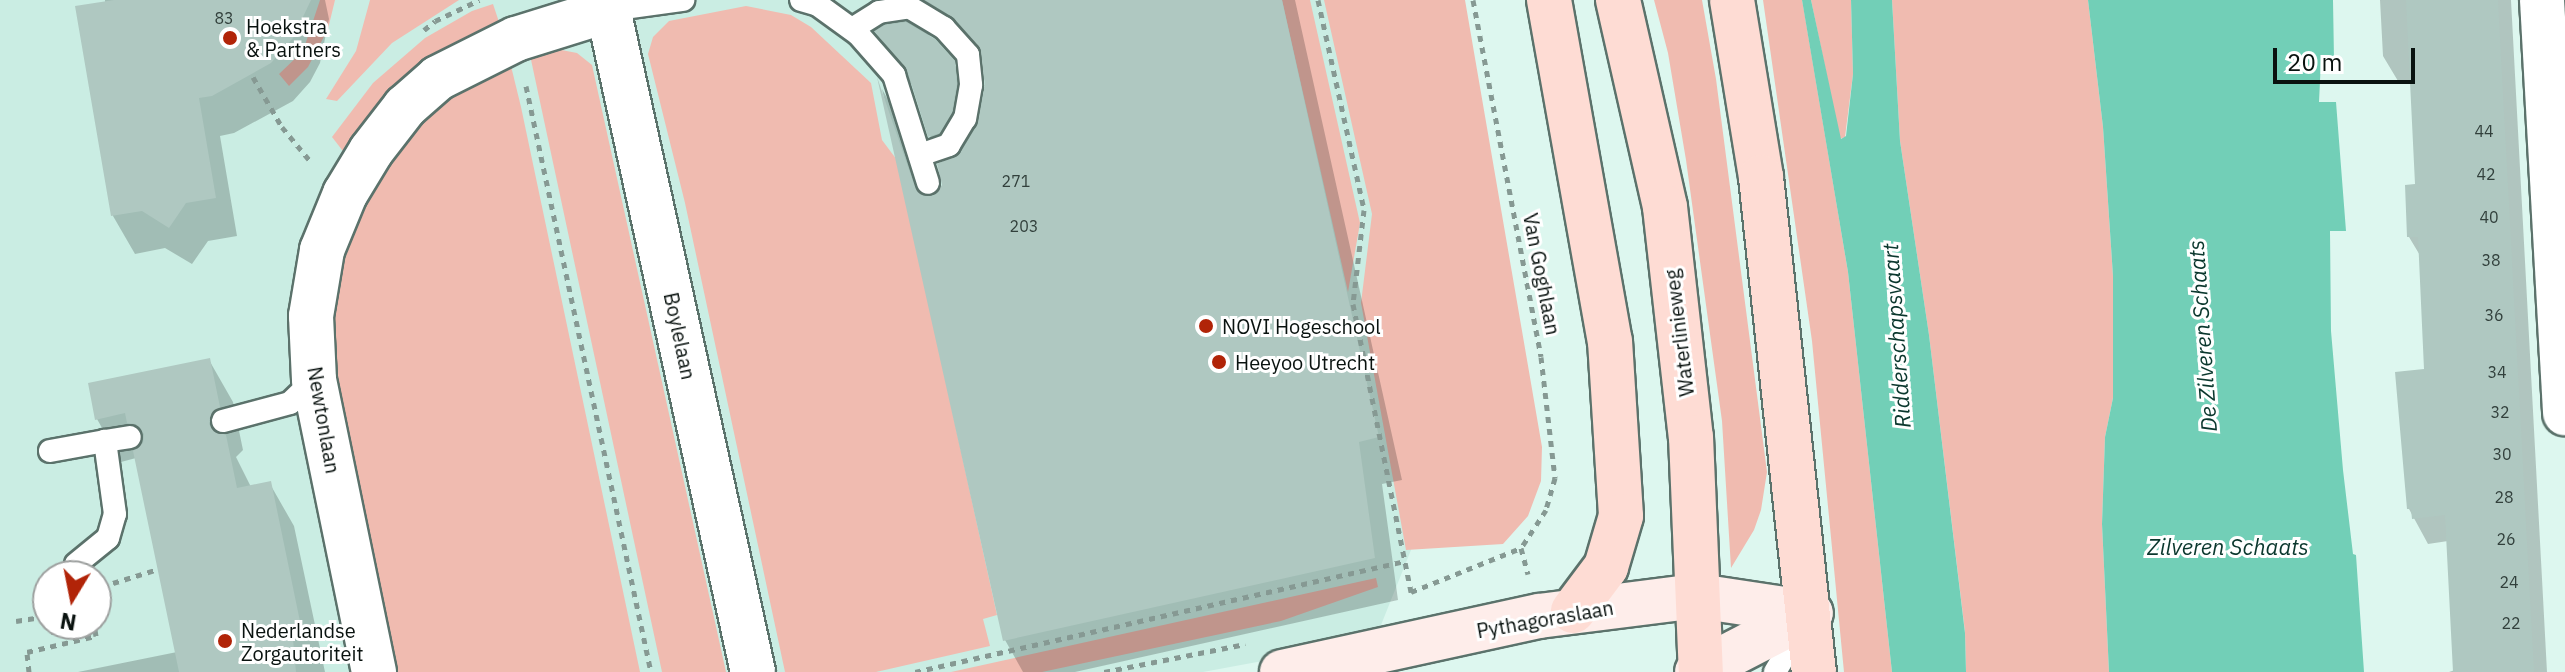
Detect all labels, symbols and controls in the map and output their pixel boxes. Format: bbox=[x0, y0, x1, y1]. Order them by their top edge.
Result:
house number: 83 bbox=[214, 8, 234, 28]
place label: Hoekstra & Partners bbox=[246, 14, 341, 61]
marker: Hoekstra & Partners bbox=[221, 29, 239, 47]
scale bar bbox=[2277, 32, 2419, 82]
text: 20 m bbox=[2287, 46, 2342, 78]
house number: 44 bbox=[2474, 121, 2494, 141]
house number: 42 bbox=[2476, 164, 2496, 184]
house number: 271 bbox=[1002, 171, 1030, 191]
house number: 40 bbox=[2479, 207, 2499, 227]
street label: Van Goghlaan bbox=[1518, 211, 1566, 337]
house number: 203 bbox=[1010, 216, 1038, 236]
water label: De Zilveren Schaats bbox=[2182, 239, 2222, 433]
water label: Ridderschapsvaart bbox=[1876, 243, 1916, 429]
house number: 38 bbox=[2481, 250, 2501, 270]
street label: Waterlinieweg bbox=[1659, 268, 1699, 398]
street label: Boylelaan bbox=[659, 290, 701, 382]
house number: 36 bbox=[2484, 305, 2504, 325]
place label: NOVI Hogeschool bbox=[1222, 314, 1381, 338]
marker: NOVI Hogeschool bbox=[1197, 317, 1215, 335]
place label: Heeyoo Utrecht bbox=[1235, 350, 1375, 374]
marker: Heeyoo Utrecht bbox=[1210, 353, 1228, 371]
house number: 34 bbox=[2487, 362, 2507, 382]
street label: Newtonlaan bbox=[303, 365, 345, 475]
house number: 32 bbox=[2490, 402, 2510, 422]
house number: 30 bbox=[2492, 444, 2512, 464]
house number: 28 bbox=[2494, 487, 2514, 507]
house number: 26 bbox=[2496, 529, 2516, 549]
water label: Zilveren Schaats bbox=[2147, 534, 2309, 560]
north arrow bbox=[32, 560, 112, 640]
house number: 24 bbox=[2499, 572, 2519, 592]
street label: Pythagoraslaan bbox=[1475, 595, 1615, 643]
text: N bbox=[58, 606, 78, 638]
house number: 22 bbox=[2501, 613, 2521, 633]
place label: Nederlandse Zorgautoriteit bbox=[241, 618, 364, 665]
marker: Nederlandse Zorgautoriteit bbox=[216, 632, 234, 650]

